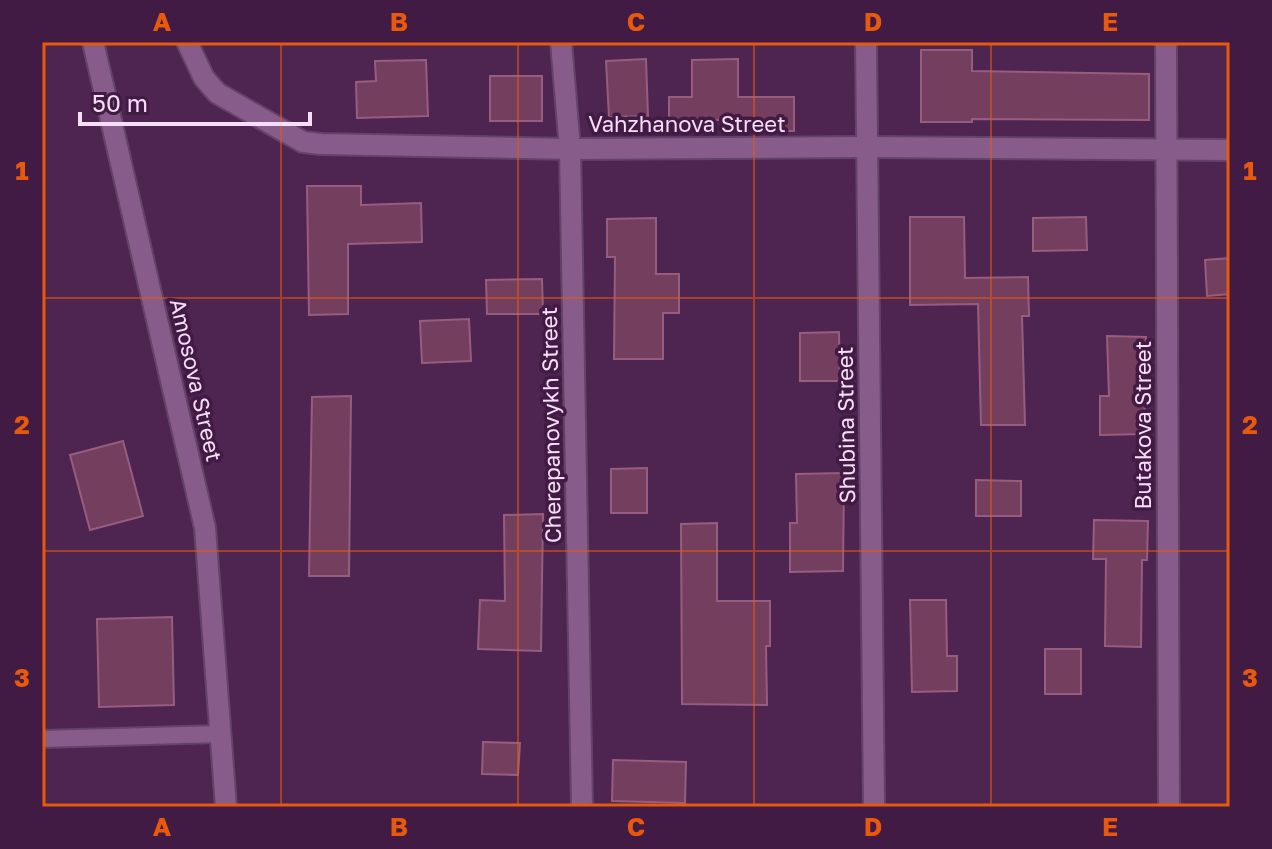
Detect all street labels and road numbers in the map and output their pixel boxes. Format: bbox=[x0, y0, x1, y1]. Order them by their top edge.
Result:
street label: Vahzhanova Street bbox=[588, 110, 786, 137]
street label: Amosova Street bbox=[165, 296, 228, 464]
street label: Cherepanovykh Street bbox=[535, 307, 566, 543]
street label: Butakova Street bbox=[1129, 341, 1156, 509]
street label: Shubina Street bbox=[831, 346, 860, 504]

